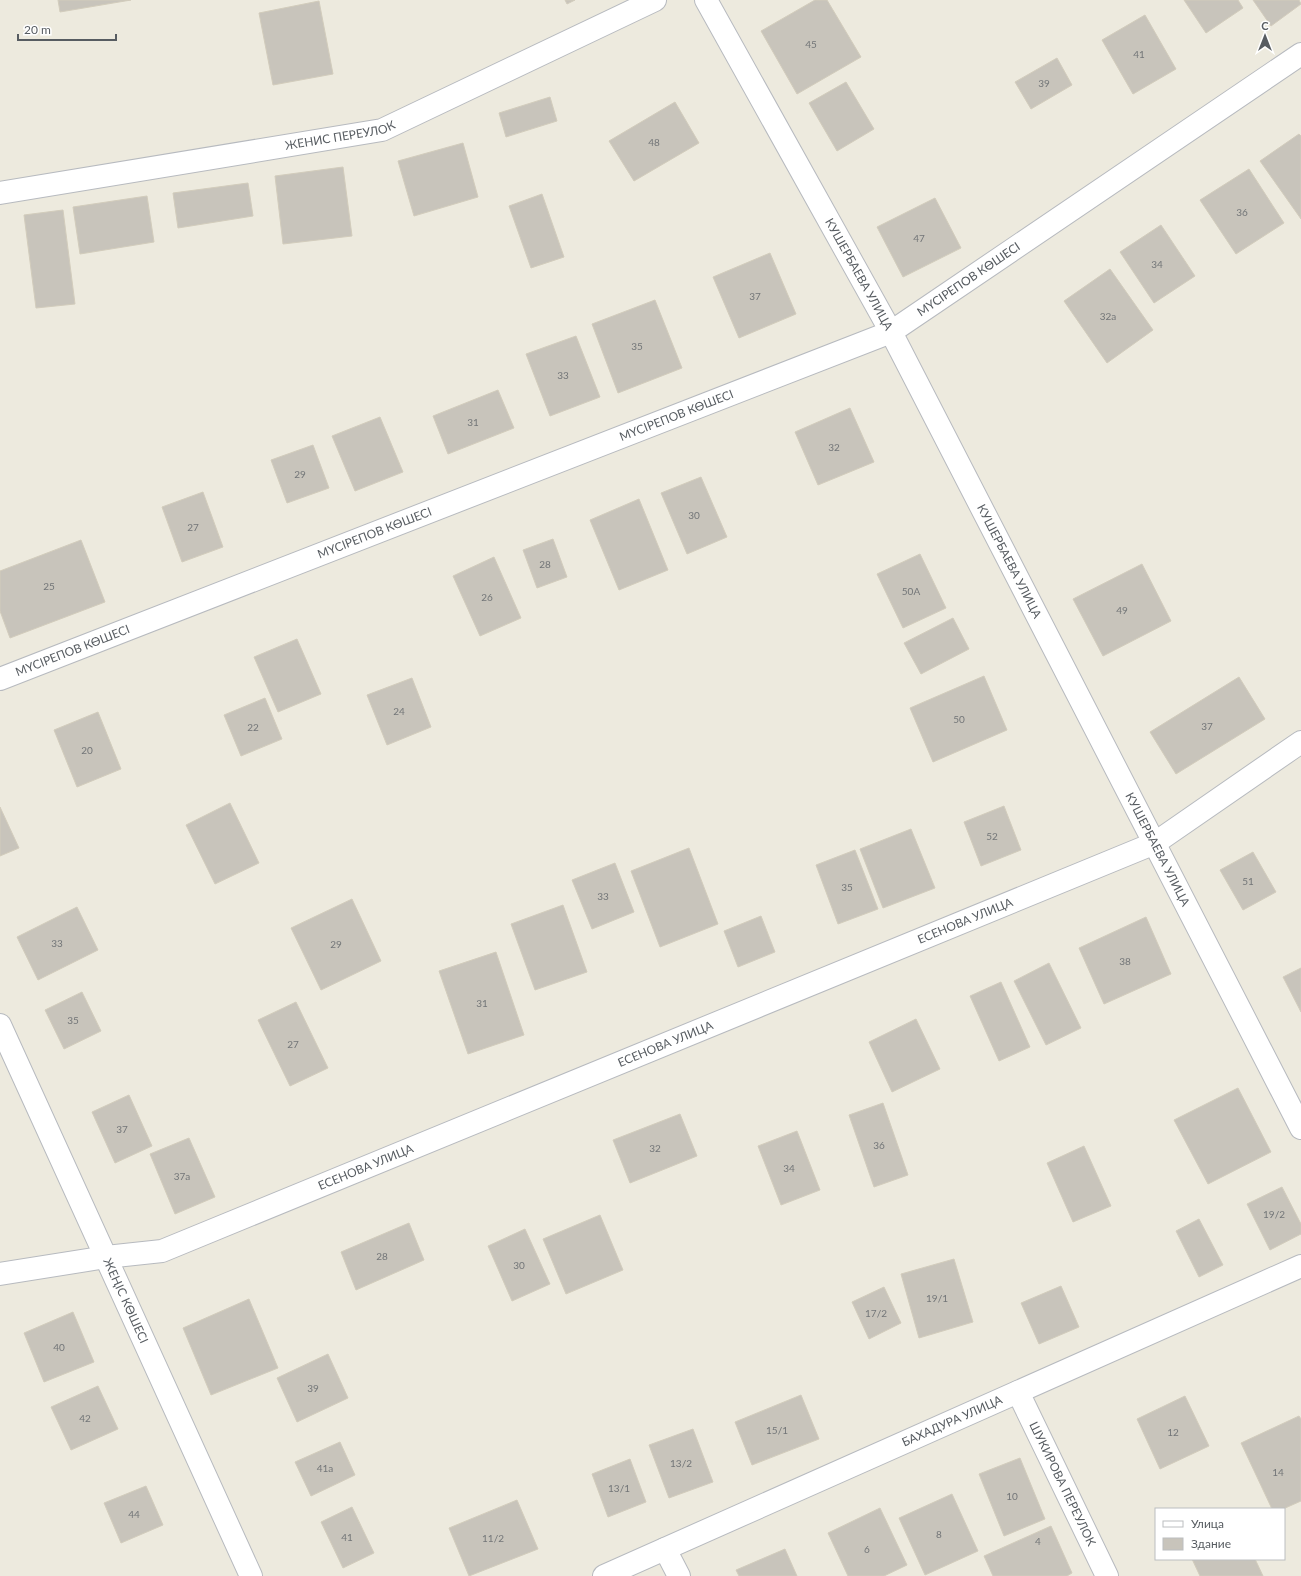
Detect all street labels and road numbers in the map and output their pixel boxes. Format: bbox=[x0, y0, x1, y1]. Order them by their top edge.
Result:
street label: ЖЕНИС ПЕРЕУЛОК bbox=[284, 117, 397, 153]
street label: КУШЕРБАЕВА УЛИЦА bbox=[822, 215, 897, 334]
street label: МҮСІРЕПОВ КӨШЕСІ bbox=[914, 239, 1023, 319]
street label: МҮСІРЕПОВ КӨШЕСІ bbox=[617, 386, 736, 444]
street label: КУШЕРБАЕВА УЛИЦА bbox=[974, 502, 1045, 621]
street label: МҮСІРЕПОВ КӨШЕСІ bbox=[315, 504, 434, 562]
street label: МҮСІРЕПОВ КӨШЕСІ bbox=[13, 621, 132, 679]
street label: КУШЕРБАЕВА УЛИЦА bbox=[1122, 790, 1194, 909]
street label: ЕСЕНОВА УЛИЦА bbox=[915, 894, 1016, 947]
street label: ЕСЕНОВА УЛИЦА bbox=[615, 1017, 716, 1070]
street label: ЕСЕНОВА УЛИЦА bbox=[316, 1140, 416, 1193]
street label: ЖЕҢІС КӨШЕСІ bbox=[100, 1256, 152, 1345]
street label: БАХАДУРА УЛИЦА bbox=[899, 1392, 1005, 1450]
street label: ШУКИРОВА ПЕРЕУЛОК bbox=[1026, 1419, 1099, 1548]

